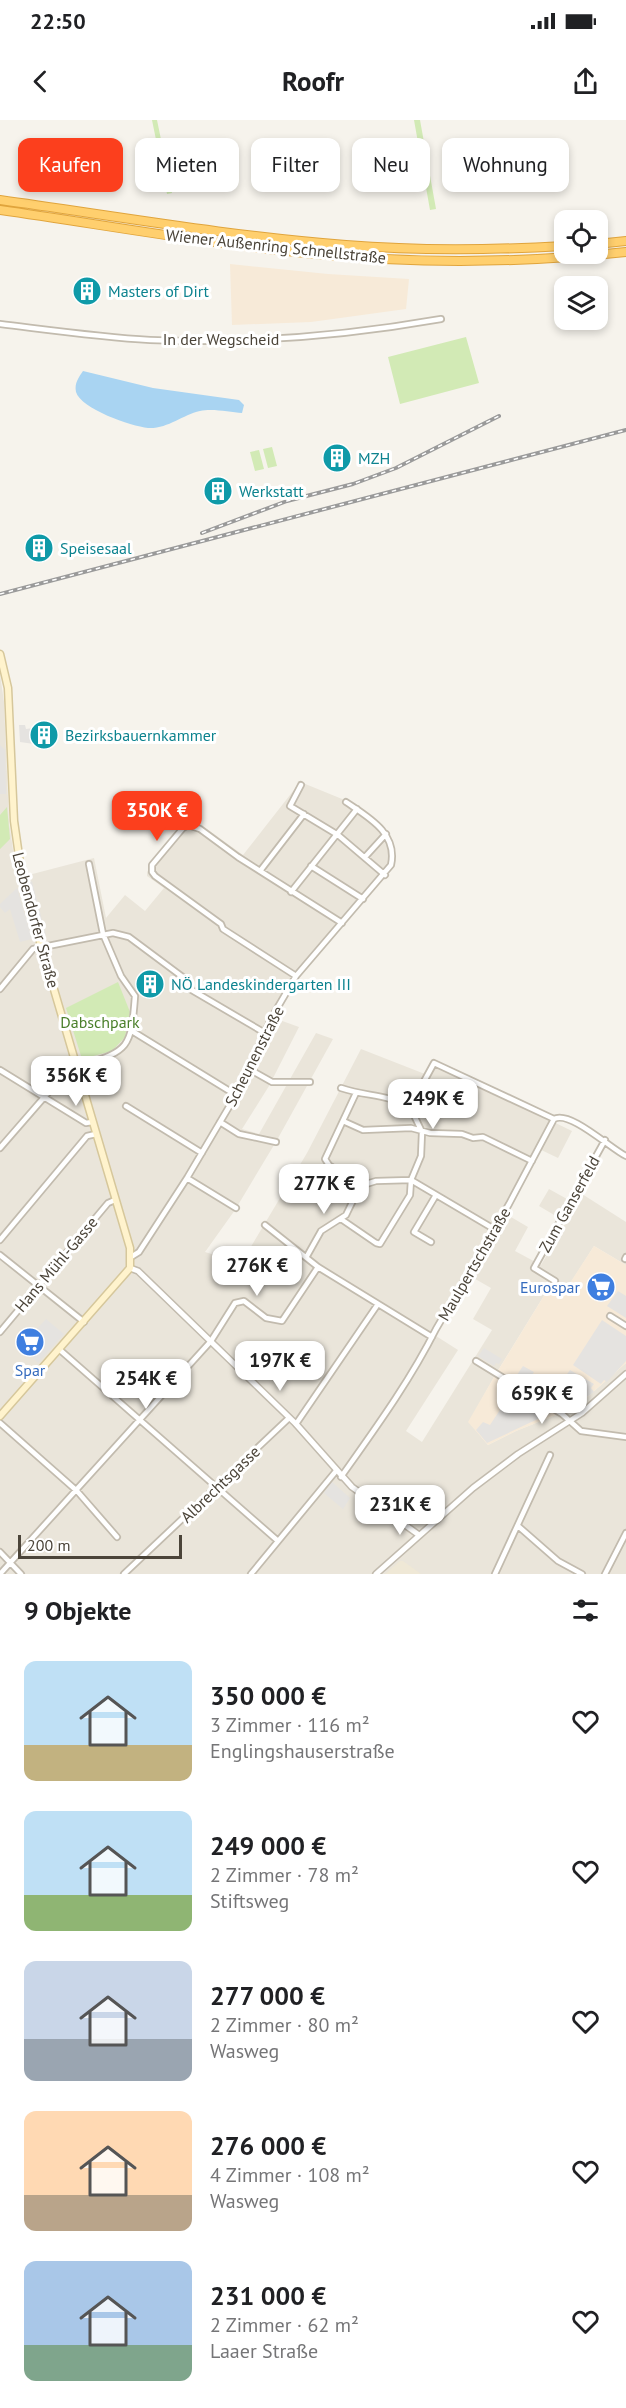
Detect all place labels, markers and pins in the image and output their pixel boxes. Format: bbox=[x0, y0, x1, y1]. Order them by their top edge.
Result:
building icon: Masters of Dirt bbox=[71, 275, 103, 307]
place label: Masters of Dirt bbox=[108, 281, 210, 301]
building icon: MZH bbox=[321, 442, 353, 474]
place label: MZH bbox=[358, 448, 390, 468]
building icon: Werkstatt bbox=[202, 475, 234, 507]
place label: Werkstatt bbox=[239, 481, 304, 501]
building icon: Speisesaal bbox=[23, 532, 55, 564]
place label: Speisesaal bbox=[60, 538, 132, 558]
building icon: Bezirksbauernkammer bbox=[28, 719, 60, 751]
place label: Bezirksbauernkammer bbox=[65, 725, 217, 745]
pin: 350K € bbox=[108, 791, 206, 842]
building icon: NÖ Landeskindergarten III bbox=[134, 968, 166, 1000]
place label: NÖ Landeskindergarten III bbox=[171, 974, 351, 994]
pin: 356K € bbox=[27, 1056, 125, 1107]
pin: 249K € bbox=[384, 1079, 482, 1130]
pin: 277K € bbox=[275, 1164, 373, 1215]
pin: 276K € bbox=[208, 1246, 306, 1297]
supermarket icon: Eurospar bbox=[585, 1271, 617, 1303]
place label: Eurospar bbox=[520, 1277, 581, 1297]
supermarket icon: Spar bbox=[14, 1326, 46, 1358]
pin: 197K € bbox=[231, 1341, 329, 1392]
pin: 254K € bbox=[97, 1359, 195, 1410]
place label: Spar bbox=[15, 1360, 46, 1380]
pin: 659K € bbox=[493, 1374, 591, 1425]
pin: 231K € bbox=[351, 1485, 449, 1536]

